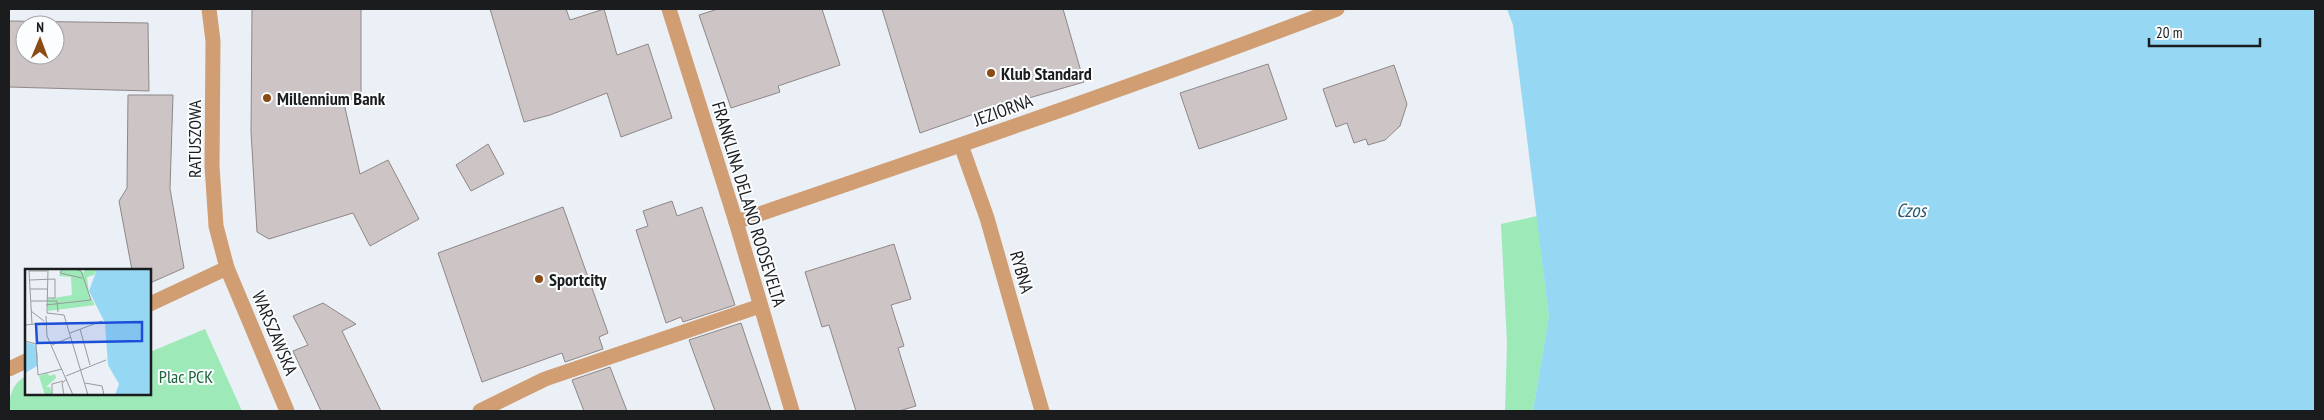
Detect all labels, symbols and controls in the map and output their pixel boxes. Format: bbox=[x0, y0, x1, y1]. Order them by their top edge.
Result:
north arrow bbox=[15, 15, 65, 65]
scale bar bbox=[2149, 15, 2260, 47]
text: N bbox=[36, 18, 44, 36]
text: 20 m bbox=[2156, 23, 2182, 42]
place label: Klub Standard bbox=[1001, 62, 1092, 85]
marker: Klub Standard bbox=[985, 67, 997, 79]
place label: Millennium Bank bbox=[277, 87, 386, 110]
street label: JEZIORNA bbox=[970, 89, 1036, 132]
marker: Millennium Bank bbox=[261, 92, 273, 104]
street label: RATUSZOWA bbox=[183, 99, 206, 178]
street label: FRANKLINA DELANO ROOSEVELTA bbox=[707, 99, 791, 310]
water label: Czos bbox=[1896, 198, 1927, 222]
street label: RYBNA bbox=[1005, 248, 1039, 296]
place label: Sportcity bbox=[549, 268, 607, 291]
inset map bbox=[25, 269, 151, 395]
marker: Sportcity bbox=[533, 273, 545, 285]
street label: WARSZAWSKA bbox=[247, 288, 303, 379]
park label: Plac PCK bbox=[159, 365, 213, 388]

